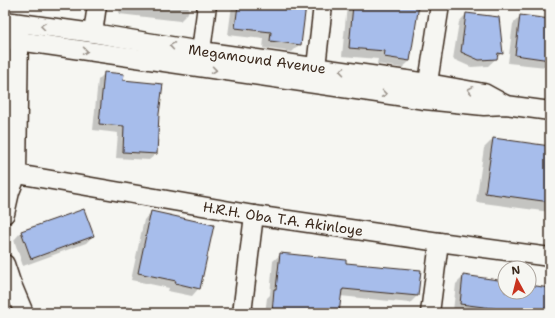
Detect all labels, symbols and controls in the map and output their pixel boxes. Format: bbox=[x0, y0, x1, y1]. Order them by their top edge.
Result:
one-way arrow bbox=[40, 22, 46, 31]
street label: Megamound Avenue bbox=[187, 40, 327, 78]
one-way arrow bbox=[169, 42, 175, 51]
one-way arrow bbox=[82, 46, 88, 55]
one-way arrow bbox=[211, 65, 217, 74]
one-way arrow bbox=[339, 67, 345, 76]
one-way arrow bbox=[467, 86, 474, 95]
one-way arrow bbox=[381, 89, 387, 98]
street label: H.R.H. Oba T.A. Akinloye bbox=[202, 197, 364, 240]
north arrow bbox=[497, 260, 537, 300]
text: N bbox=[511, 263, 521, 279]

